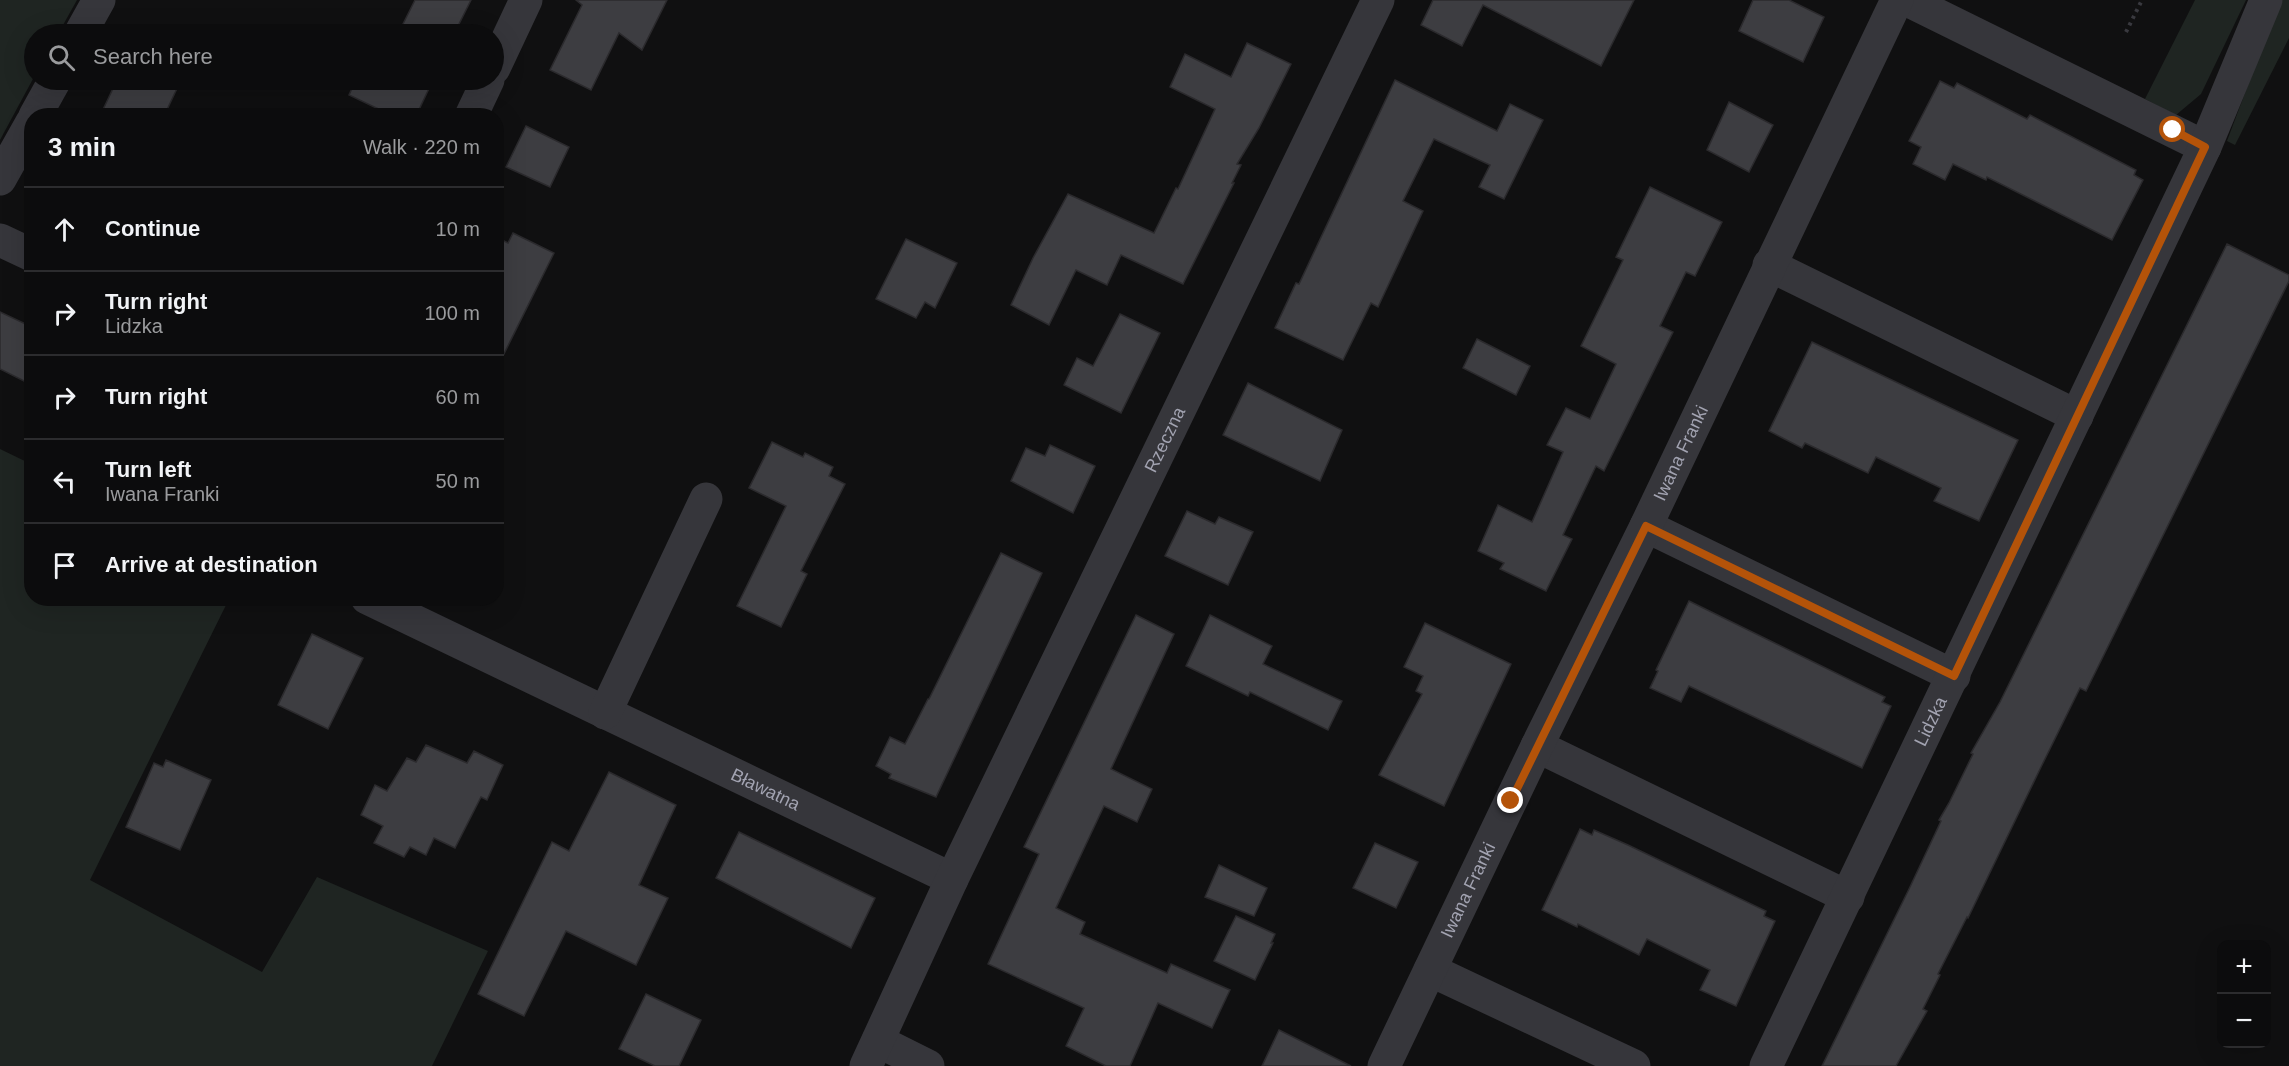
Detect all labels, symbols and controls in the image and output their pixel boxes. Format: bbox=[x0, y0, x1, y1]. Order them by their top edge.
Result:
search box bbox=[24, 24, 504, 90]
icon: search bbox=[45, 41, 78, 74]
text: Search here bbox=[93, 44, 213, 69]
route start bbox=[2159, 116, 2185, 142]
text: 3 min bbox=[48, 132, 116, 162]
text: Walk · 220 m bbox=[363, 136, 480, 158]
icon: ahead bbox=[48, 213, 81, 246]
text: Continue bbox=[105, 216, 200, 241]
text: 10 m bbox=[436, 218, 480, 240]
text: Turn right bbox=[105, 289, 207, 314]
icon: right bbox=[48, 297, 81, 330]
text: 100 m bbox=[424, 302, 480, 324]
text: Lidzka bbox=[105, 315, 163, 337]
icon: right bbox=[48, 381, 81, 414]
text: Turn right bbox=[105, 384, 207, 409]
text: 60 m bbox=[436, 386, 480, 408]
street label: Iwana Franki bbox=[1650, 402, 1712, 504]
street label: Rzeczna bbox=[1141, 403, 1190, 476]
text: Turn left bbox=[105, 457, 191, 482]
icon: left bbox=[48, 465, 81, 498]
text: 50 m bbox=[436, 470, 480, 492]
text: Iwana Franki bbox=[105, 483, 220, 505]
icon: arrive bbox=[48, 549, 81, 582]
text: Arrive at destination bbox=[105, 552, 318, 577]
street label: Lidzka bbox=[1910, 693, 1951, 749]
street label: Bławatna bbox=[728, 764, 804, 815]
route end bbox=[1497, 787, 1523, 813]
street label: Iwana Franki bbox=[1437, 839, 1499, 941]
map controls bbox=[2217, 940, 2271, 1048]
button: + bbox=[2217, 940, 2271, 994]
button: − bbox=[2217, 994, 2271, 1048]

